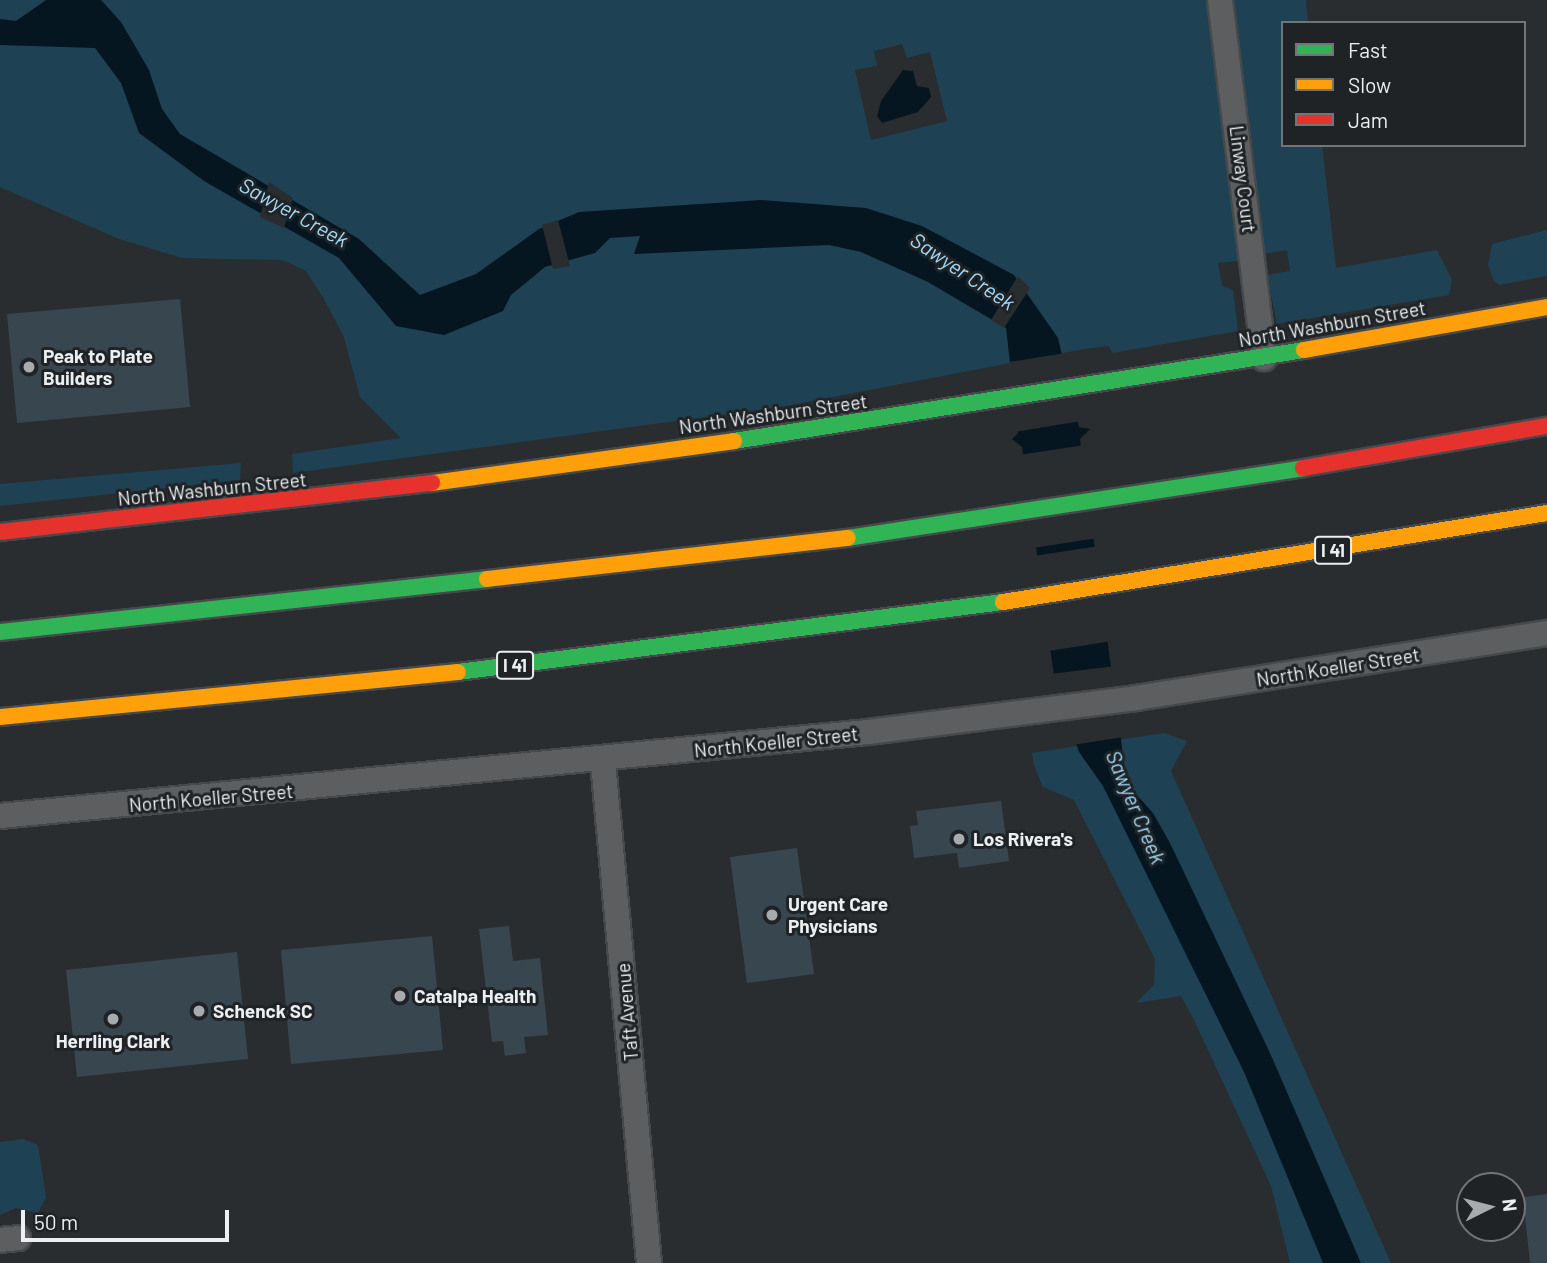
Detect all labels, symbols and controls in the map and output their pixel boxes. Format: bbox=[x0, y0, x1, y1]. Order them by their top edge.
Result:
legend bbox=[1281, 21, 1526, 147]
text: Fast bbox=[1348, 37, 1388, 62]
text: Slow bbox=[1348, 72, 1391, 97]
text: Jam bbox=[1348, 107, 1388, 132]
street label: Linway Court bbox=[1225, 124, 1261, 234]
water label: Sawyer Creek bbox=[235, 172, 353, 252]
water label: Sawyer Creek bbox=[906, 227, 1020, 315]
street label: North Washburn Street bbox=[1237, 296, 1427, 352]
place label: Peak to Plate Builders bbox=[43, 345, 153, 389]
marker: Peak to Plate Builders bbox=[21, 359, 37, 375]
street label: North Washburn Street bbox=[678, 390, 868, 438]
street label: North Washburn Street bbox=[117, 468, 307, 510]
road number: I 41 bbox=[1314, 536, 1352, 564]
street label: North Koeller Street bbox=[1255, 643, 1421, 691]
road number: I 41 bbox=[496, 650, 534, 680]
street label: North Koeller Street bbox=[693, 722, 859, 762]
water label: Sawyer Creek bbox=[1101, 747, 1171, 867]
street label: North Koeller Street bbox=[128, 779, 294, 817]
place label: Los Rivera's bbox=[973, 828, 1073, 850]
marker: Los Rivera's bbox=[951, 831, 967, 847]
place label: Urgent Care Physicians bbox=[788, 893, 888, 937]
marker: Urgent Care Physicians bbox=[762, 905, 782, 925]
street label: Taft Avenue bbox=[611, 962, 643, 1062]
place label: Catalpa Health bbox=[414, 985, 536, 1007]
marker: Catalpa Health bbox=[392, 988, 408, 1004]
place label: Schenck SC bbox=[213, 1000, 313, 1022]
marker: Schenck SC bbox=[191, 1003, 207, 1019]
marker: Herrling Clark bbox=[105, 1011, 121, 1027]
place label: Herrling Clark bbox=[56, 1030, 170, 1052]
north arrow bbox=[1456, 1172, 1526, 1242]
scale bar bbox=[24, 1196, 233, 1240]
text: N bbox=[1498, 1197, 1522, 1212]
text: 50 m bbox=[34, 1209, 78, 1234]

